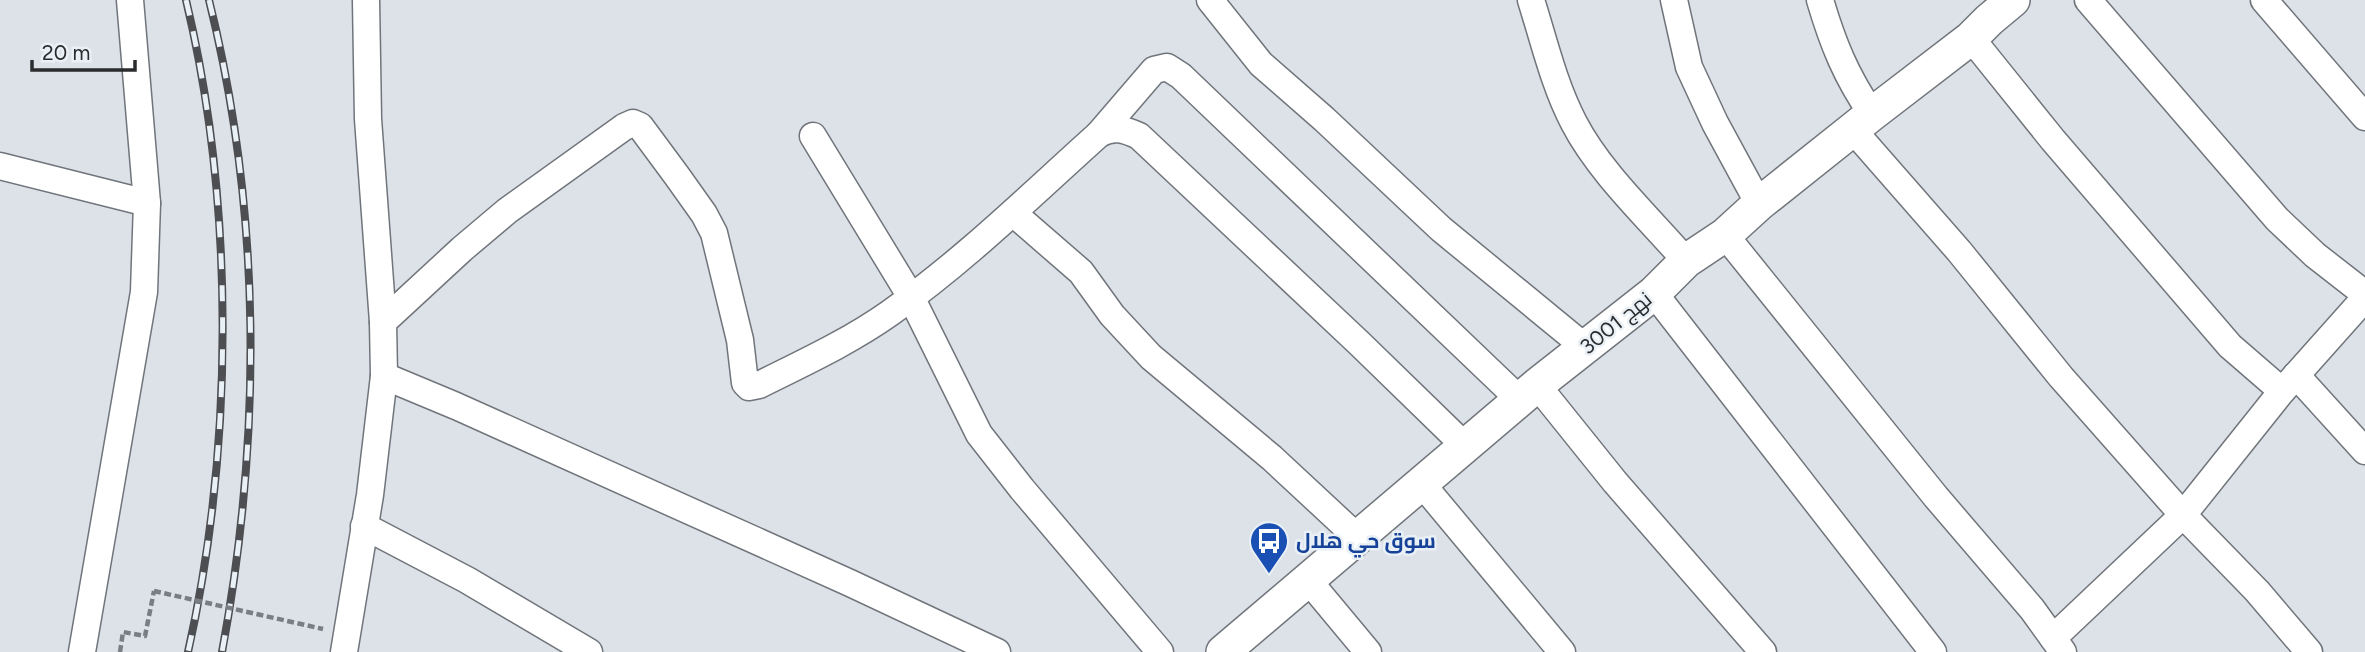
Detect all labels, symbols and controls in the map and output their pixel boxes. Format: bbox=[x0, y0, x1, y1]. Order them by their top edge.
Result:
scale bar bbox=[32, 28, 135, 72]
text: 20 m bbox=[42, 40, 90, 65]
street label: نهج 3001 bbox=[1575, 286, 1658, 361]
bus stop icon: سوق حي هلال bbox=[1248, 520, 1290, 575]
place label: سوق حي هلال bbox=[1296, 528, 1436, 558]

